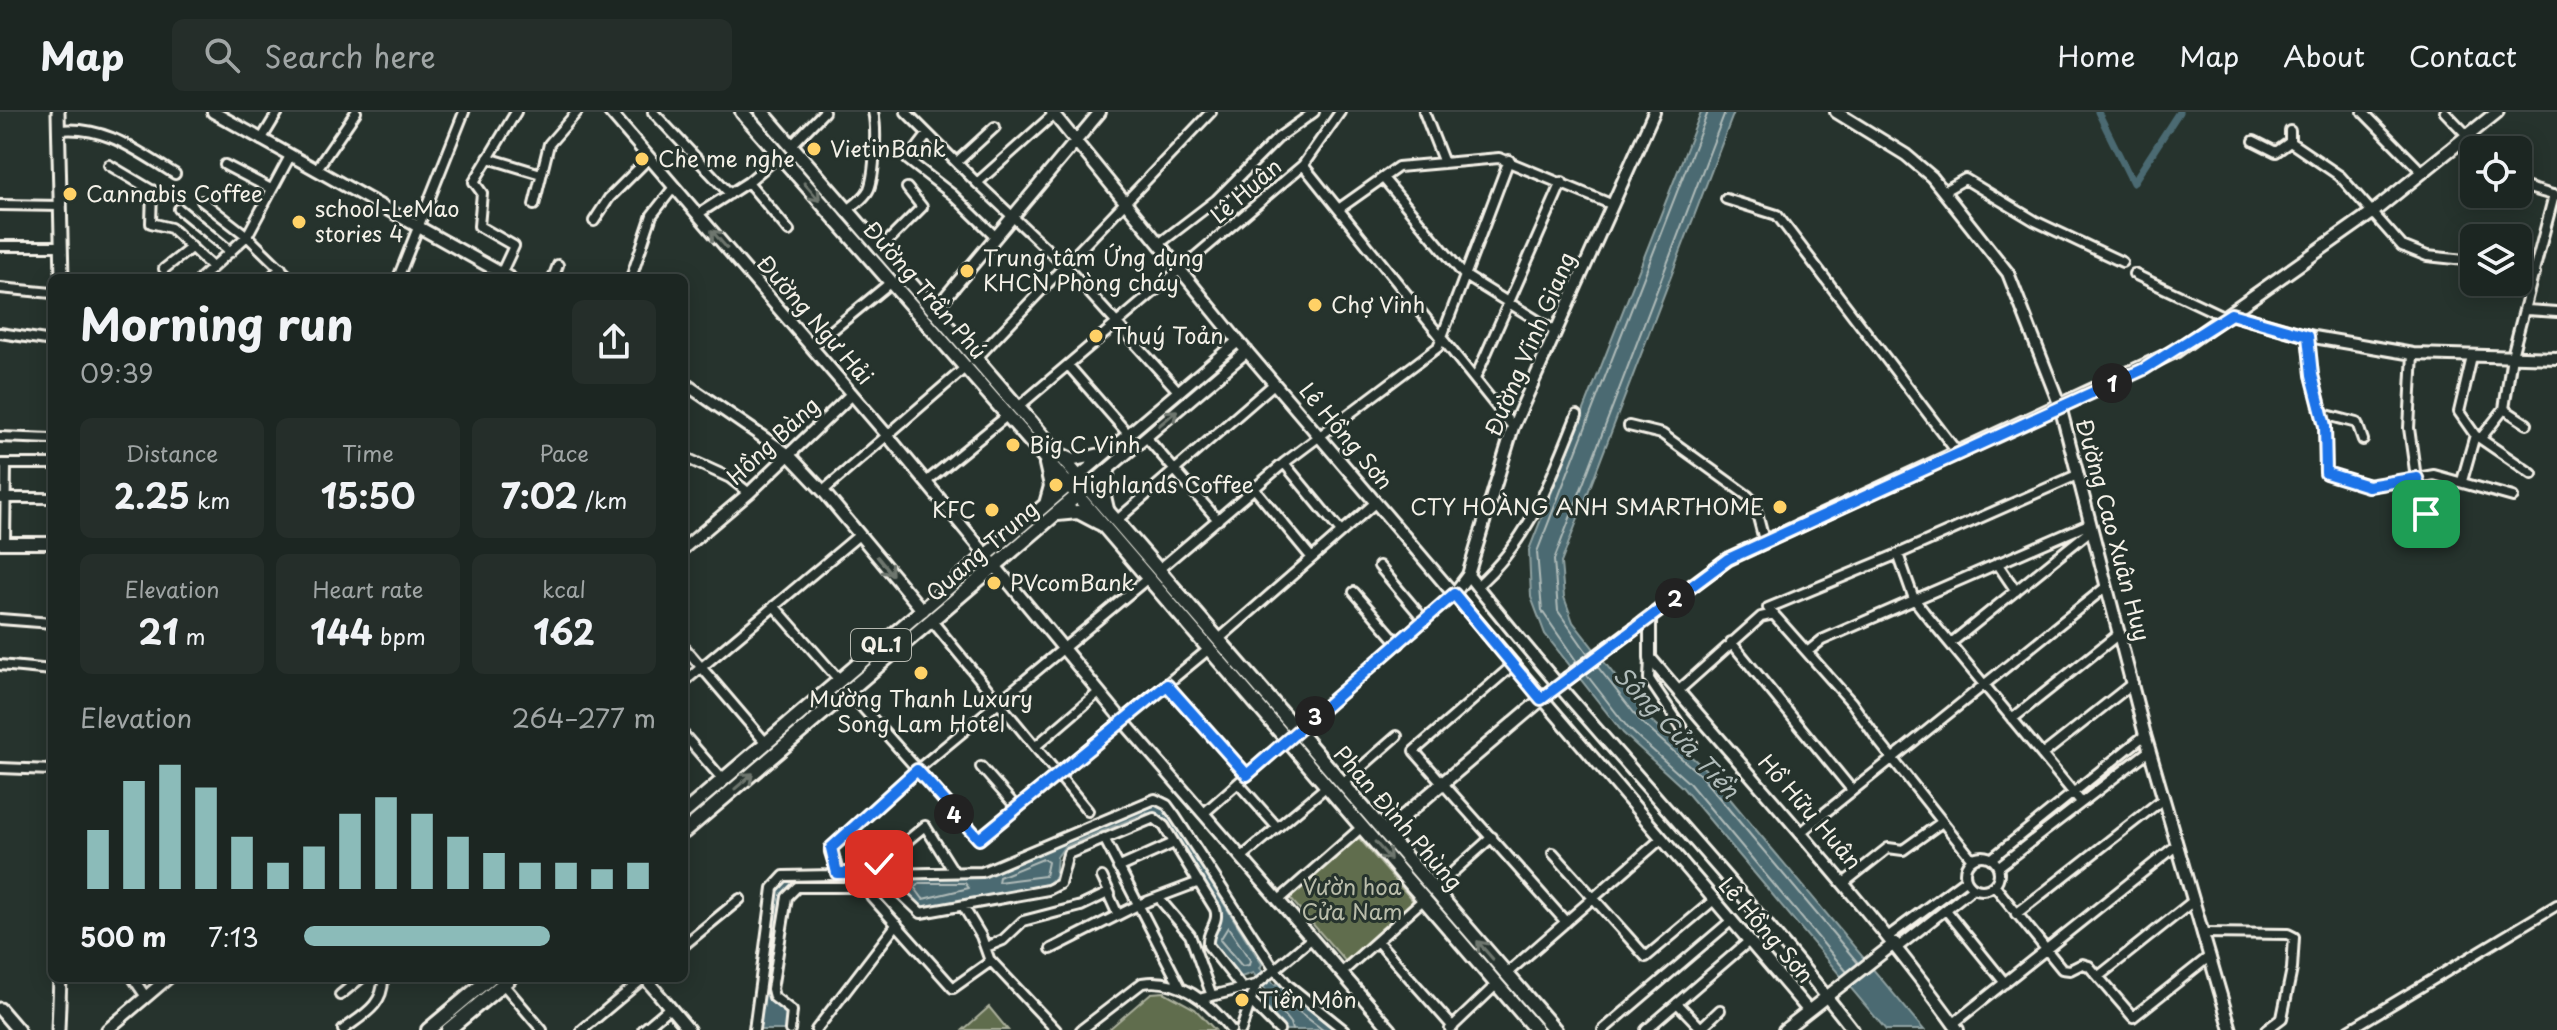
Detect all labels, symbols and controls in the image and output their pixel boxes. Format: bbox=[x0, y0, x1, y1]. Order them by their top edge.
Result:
search box bbox=[172, 19, 732, 91]
text: Map bbox=[40, 27, 124, 84]
icon: search bbox=[200, 33, 244, 77]
text: Search here bbox=[264, 33, 436, 78]
text: Home bbox=[2057, 34, 2135, 77]
text: Map bbox=[2179, 34, 2239, 77]
text: About bbox=[2283, 34, 2365, 77]
text: Contact bbox=[2409, 34, 2517, 77]
place label: VietinBank bbox=[830, 131, 946, 164]
map controls bbox=[2460, 136, 2532, 296]
button: locate bbox=[2460, 136, 2532, 208]
marker: VietinBank bbox=[805, 140, 823, 158]
place label: Che me nghe bbox=[658, 141, 795, 174]
street label: Lê Huân bbox=[1202, 149, 1288, 230]
marker: Che me nghe bbox=[633, 150, 651, 168]
place label: Cannabis Coffee bbox=[86, 176, 263, 209]
one-way arrow bbox=[803, 181, 821, 201]
marker: Cannabis Coffee bbox=[61, 185, 79, 203]
place label: school-LeMao stories 4 bbox=[315, 191, 460, 249]
marker: school-LeMao stories 4 bbox=[290, 213, 308, 231]
street label: Đường Trần Phú bbox=[857, 213, 996, 365]
button: layers bbox=[2460, 224, 2532, 296]
one-way arrow bbox=[711, 230, 729, 250]
place label: Trung tâm Ứng dụng KHCN Phòng cháy bbox=[983, 240, 1204, 298]
street label: Đường Vĩnh Giang bbox=[1475, 246, 1582, 440]
street label: Đường Ngư Hải bbox=[750, 247, 882, 391]
marker: Trung tâm Ứng dụng KHCN Phòng cháy bbox=[958, 262, 976, 280]
place label: Chợ Vinh bbox=[1331, 287, 1425, 320]
text: Morning run bbox=[80, 290, 354, 356]
marker: Chợ Vinh bbox=[1306, 296, 1324, 314]
button: share bbox=[572, 300, 656, 384]
place label: Thuý Toản bbox=[1112, 318, 1223, 351]
marker: Thuý Toản bbox=[1087, 327, 1105, 345]
text: 09:39 bbox=[80, 353, 153, 392]
pin: 1 bbox=[2092, 363, 2132, 403]
text: 1 bbox=[2107, 366, 2117, 399]
street label: Lê Hồng Sơn bbox=[1292, 374, 1402, 496]
street label: Hồng Bàng bbox=[718, 388, 826, 492]
one-way arrow bbox=[1157, 410, 1177, 428]
street label: Đường Cao Xuân Huy bbox=[2069, 415, 2160, 644]
place label: Big C Vinh bbox=[1029, 427, 1140, 460]
text: Distance bbox=[126, 436, 218, 469]
text: Time bbox=[342, 436, 394, 469]
text: Pace bbox=[539, 436, 589, 469]
marker: Big C Vinh bbox=[1004, 436, 1022, 454]
place label: Highlands Coffee bbox=[1072, 467, 1254, 500]
text: 2.25 bbox=[114, 469, 190, 521]
text: 15:50 bbox=[321, 469, 415, 521]
text: 7:02 bbox=[501, 469, 578, 521]
marker: Highlands Coffee bbox=[1047, 476, 1065, 494]
pin bbox=[2392, 480, 2460, 548]
text: km bbox=[190, 483, 230, 516]
text: /km bbox=[578, 483, 627, 516]
place label: CTY HOÀNG ANH SMARTHOME bbox=[1410, 489, 1764, 522]
street label: Quang Trung bbox=[918, 492, 1044, 608]
place label: KFC bbox=[932, 492, 976, 525]
icon: arrive bbox=[2404, 492, 2448, 536]
marker: CTY HOÀNG ANH SMARTHOME bbox=[1771, 498, 1789, 516]
marker: KFC bbox=[983, 501, 1001, 519]
one-way arrow bbox=[876, 555, 894, 575]
place label: PVcomBank bbox=[1010, 565, 1135, 598]
text: Elevation bbox=[125, 572, 219, 605]
text: Heart rate bbox=[312, 572, 424, 605]
text: kcal bbox=[542, 572, 586, 605]
marker: PVcomBank bbox=[985, 574, 1003, 592]
pin: 2 bbox=[1655, 578, 1695, 618]
text: 2 bbox=[1667, 581, 1683, 614]
text: 21 bbox=[138, 605, 178, 657]
text: 144 bbox=[310, 605, 373, 657]
text: 162 bbox=[533, 605, 595, 657]
text: m bbox=[178, 619, 206, 652]
text: bpm bbox=[373, 619, 426, 652]
road number: QL.1 bbox=[851, 629, 911, 661]
water label: Sông Cửa Tiền bbox=[1606, 657, 1749, 807]
marker: Mường Thanh Luxury Song Lam Hotel bbox=[912, 664, 930, 682]
place label: Mường Thanh Luxury Song Lam Hotel bbox=[809, 681, 1033, 739]
pin: 3 bbox=[1295, 696, 1335, 736]
text: Elevation bbox=[80, 698, 192, 737]
text: 264–277 m bbox=[512, 698, 656, 737]
text: 3 bbox=[1308, 699, 1322, 732]
street label: Phan Đình Phùng bbox=[1327, 737, 1471, 897]
street label: Hồ Hữu Huân bbox=[1752, 746, 1871, 876]
one-way arrow bbox=[733, 772, 753, 790]
pin: 4 bbox=[934, 794, 974, 834]
text: 4 bbox=[947, 797, 961, 830]
pin bbox=[845, 830, 913, 898]
one-way arrow bbox=[1374, 841, 1392, 861]
icon: check bbox=[857, 842, 901, 886]
park label: Vườn hoa Cửa Nam bbox=[1301, 869, 1403, 927]
street label: Lê Hồng Sơn bbox=[1712, 869, 1823, 989]
text: 500 m bbox=[80, 917, 166, 956]
text: 7:13 bbox=[208, 917, 259, 956]
one-way arrow bbox=[1476, 940, 1494, 960]
place label: Tiền Môn bbox=[1258, 982, 1357, 1015]
marker: Tiền Môn bbox=[1233, 991, 1251, 1009]

